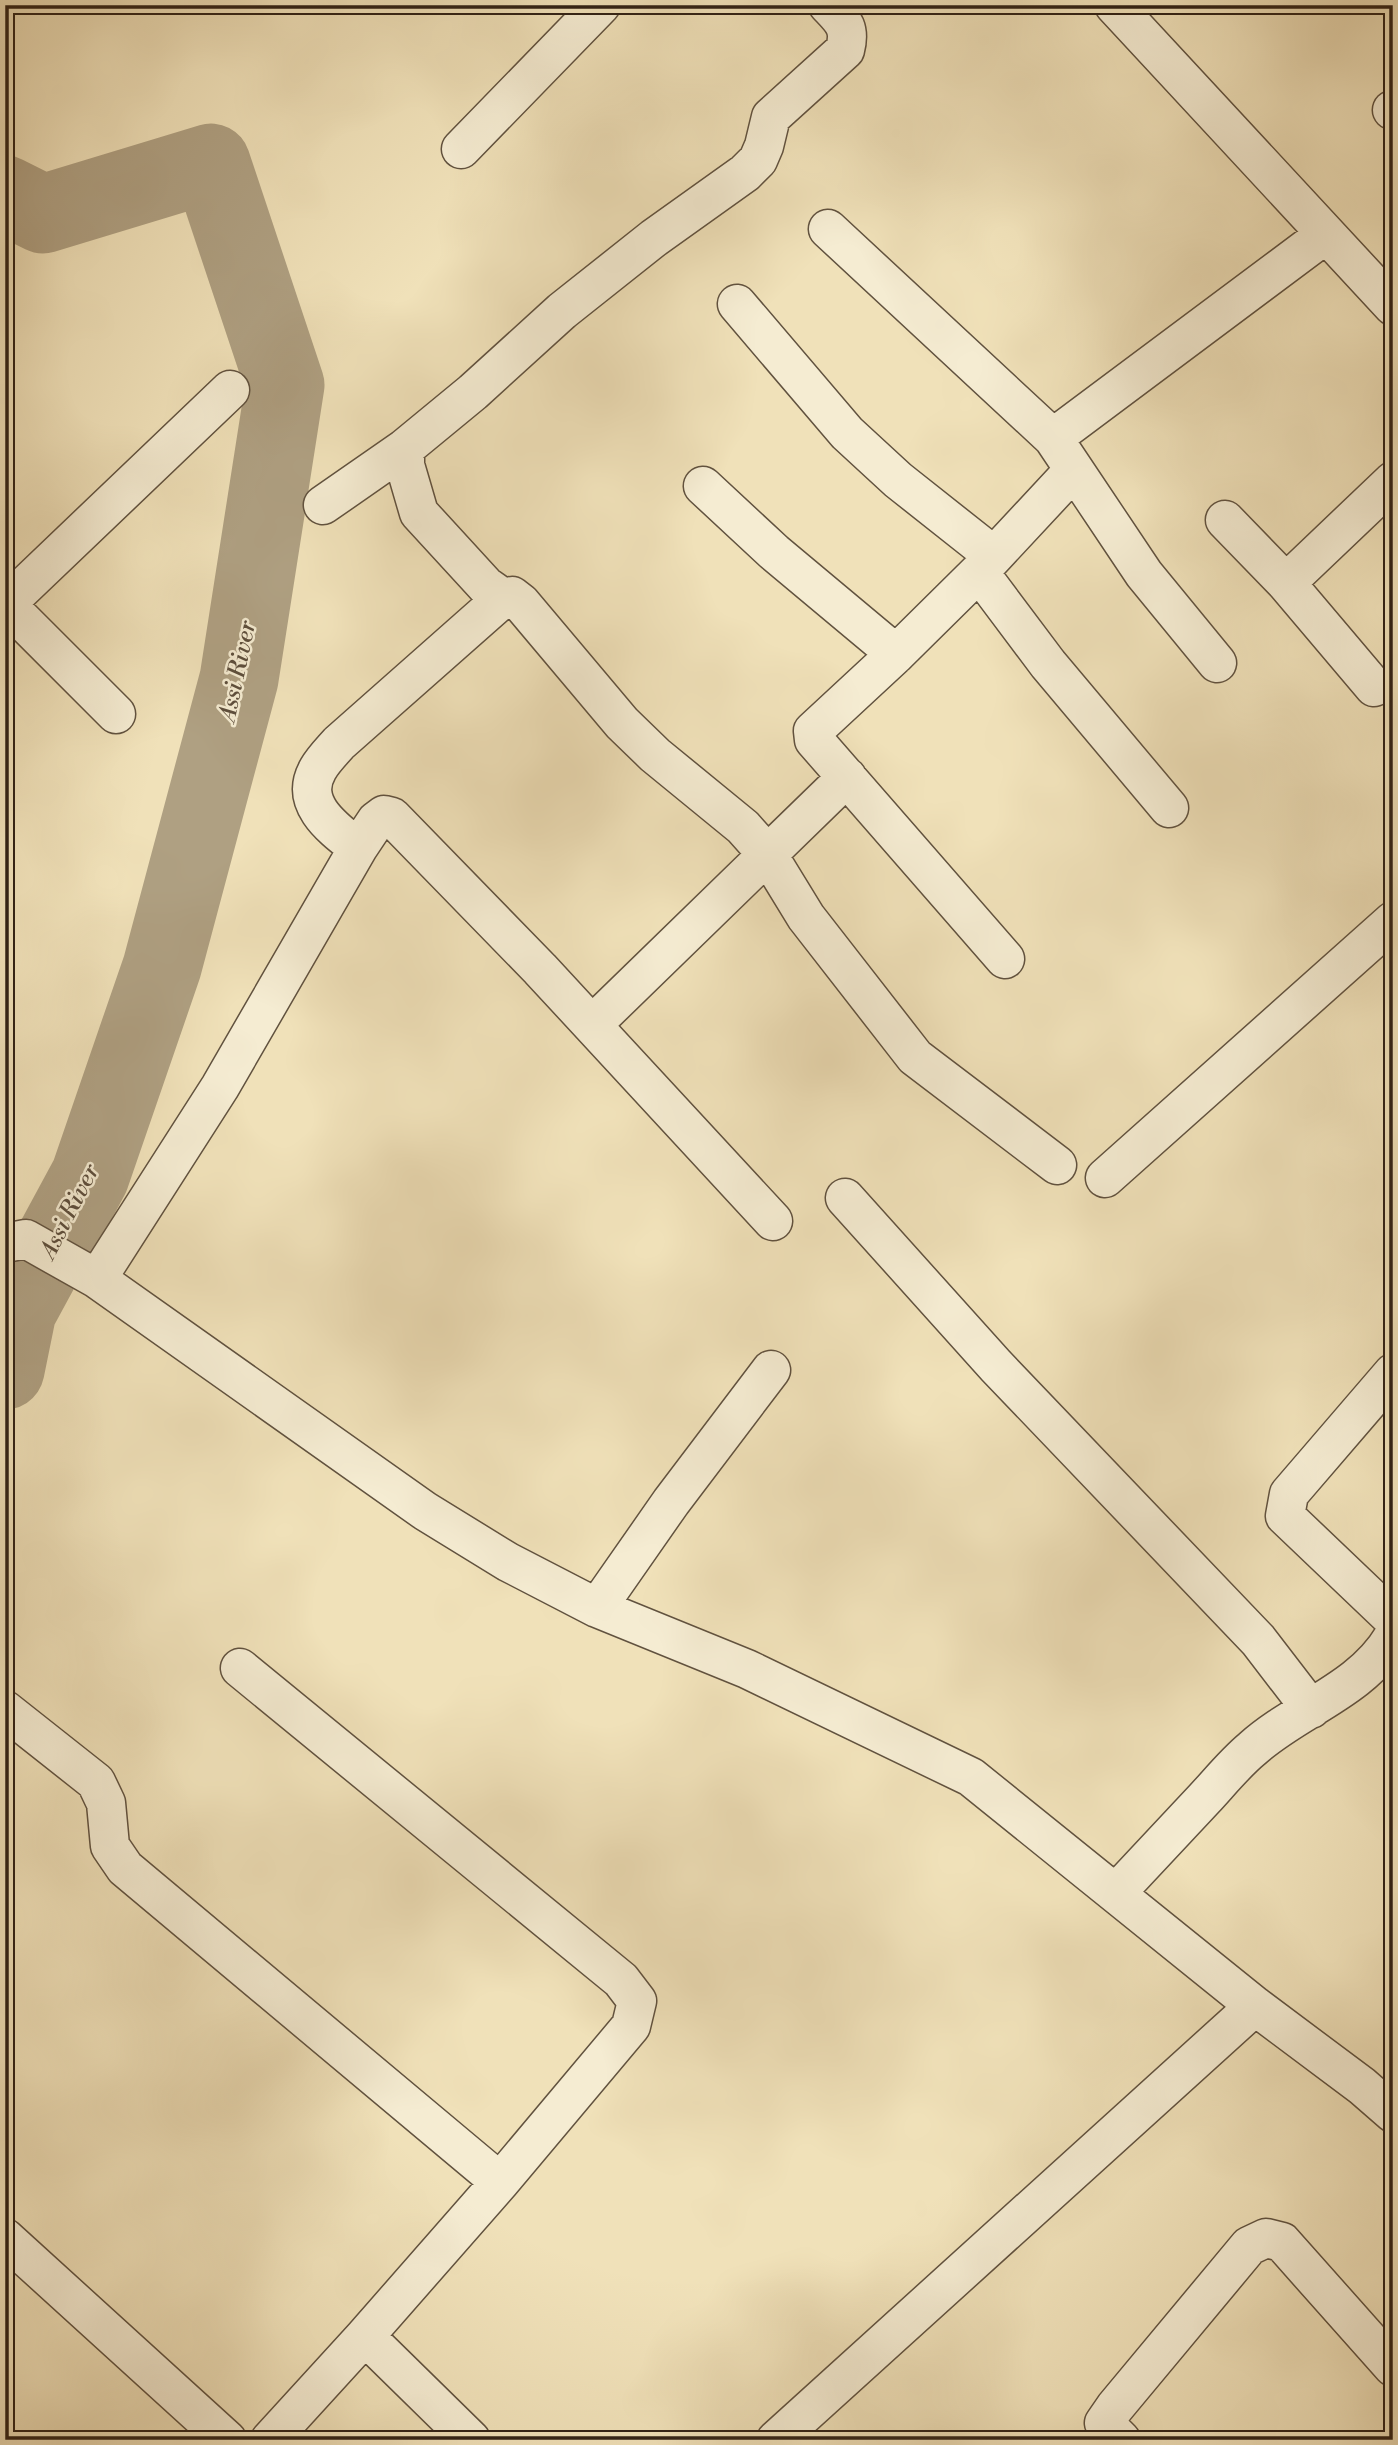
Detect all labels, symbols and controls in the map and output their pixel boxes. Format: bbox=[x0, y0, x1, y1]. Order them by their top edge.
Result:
water label: Assi River bbox=[212, 617, 263, 727]
water label: Assi River bbox=[32, 1158, 107, 1266]

